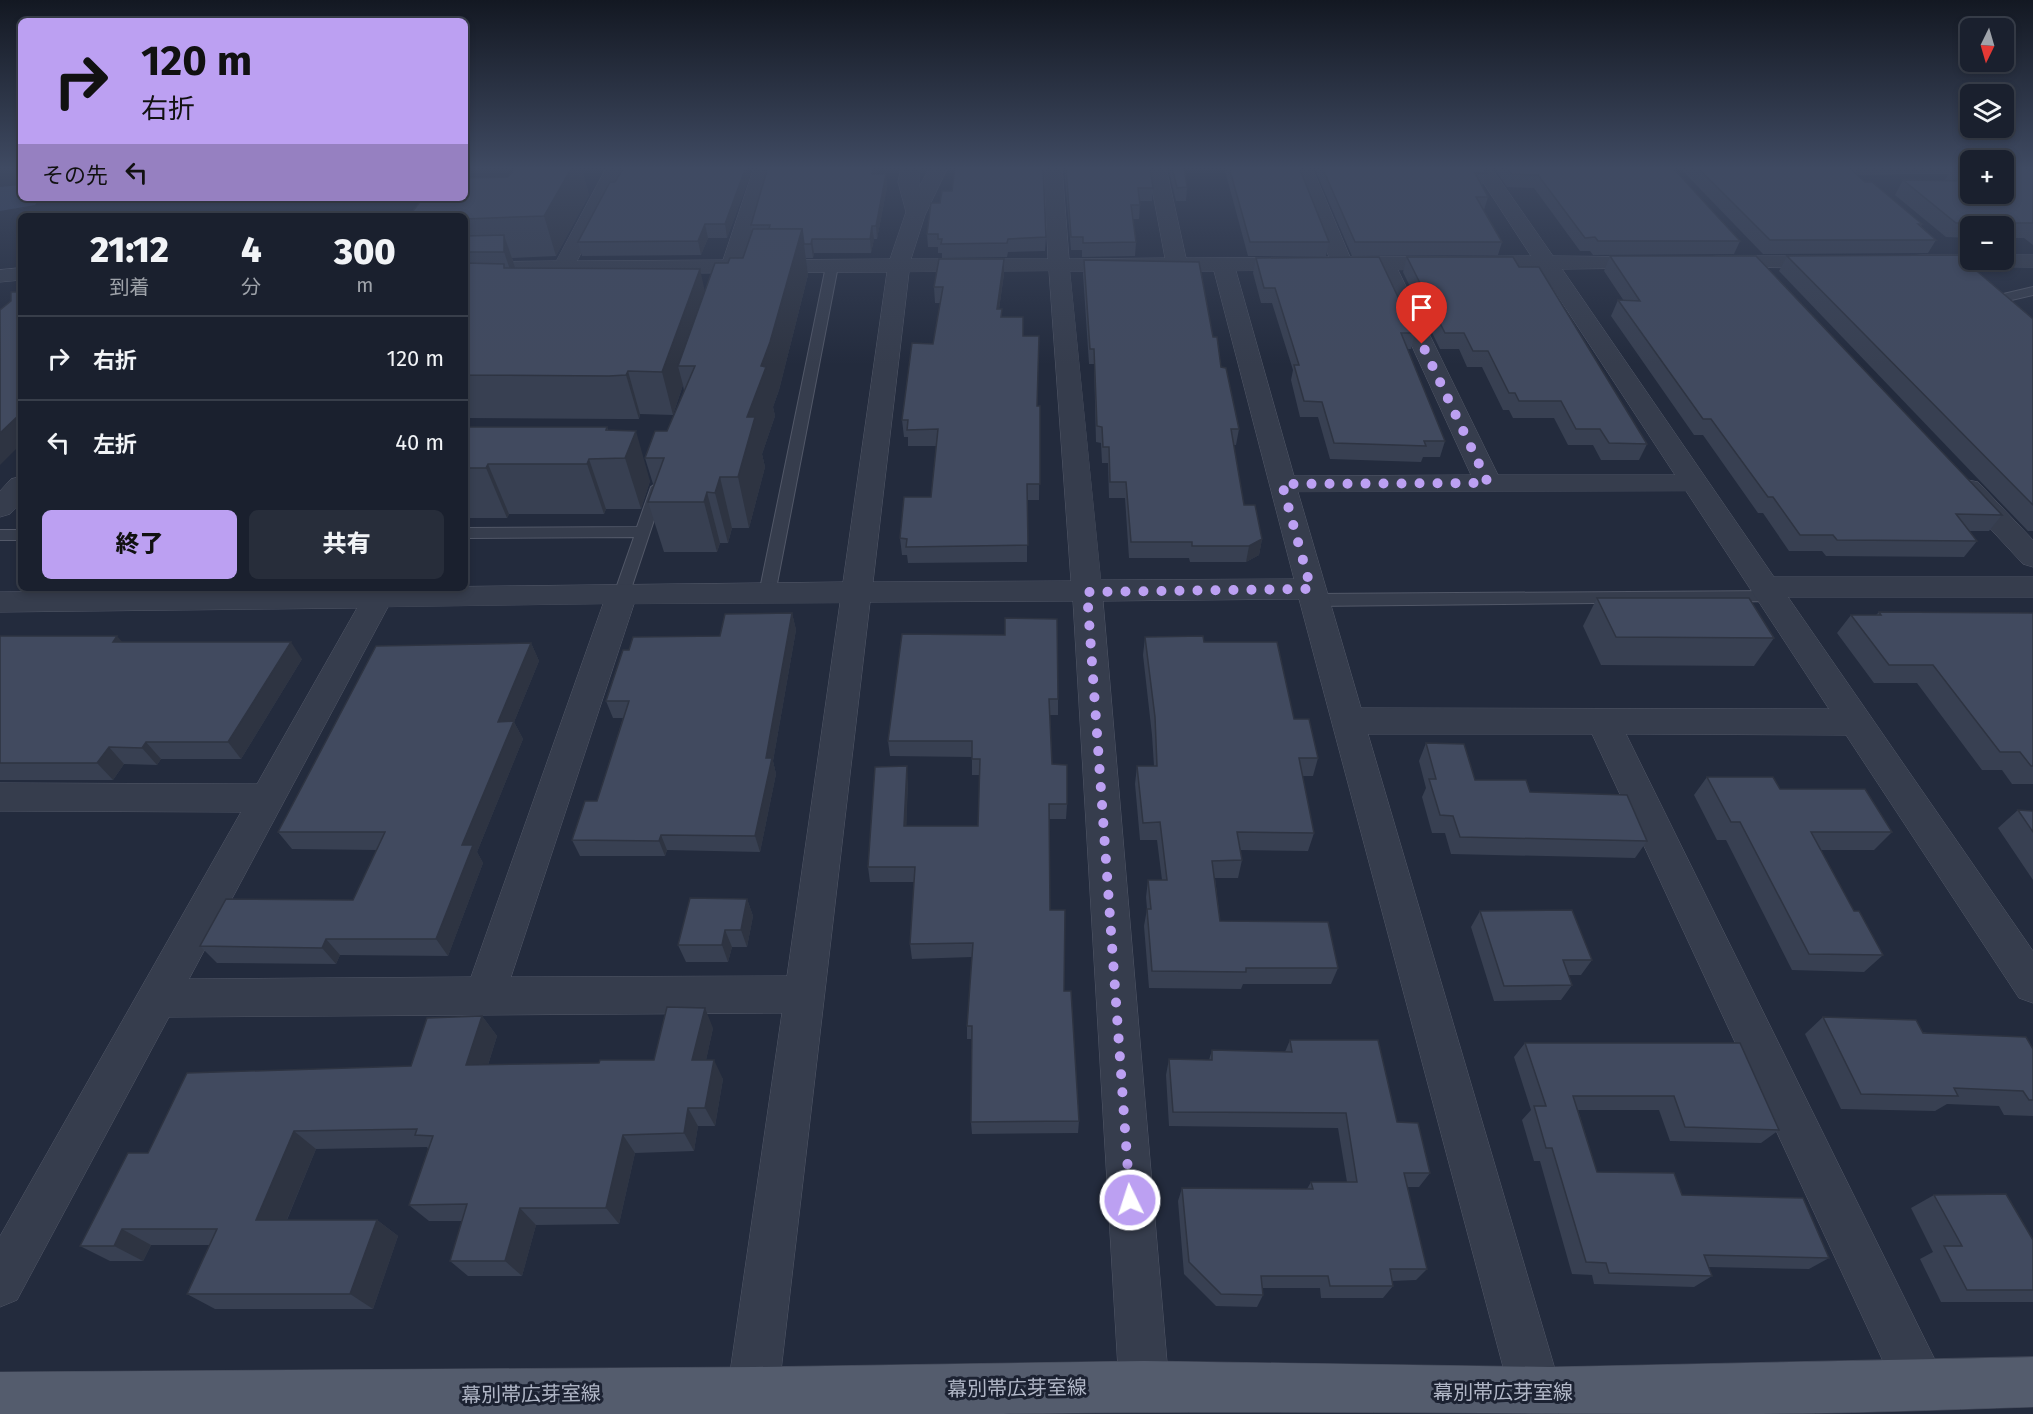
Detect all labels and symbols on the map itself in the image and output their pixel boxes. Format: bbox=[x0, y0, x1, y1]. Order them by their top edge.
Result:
north arrow bbox=[1960, 18, 2014, 72]
pin bbox=[1396, 282, 1447, 344]
position arrow bbox=[1098, 1168, 1162, 1232]
street label: 幕別帯広芽室線 bbox=[947, 1375, 1087, 1401]
street label: 幕別帯広芽室線 bbox=[1433, 1380, 1573, 1404]
street label: 幕別帯広芽室線 bbox=[461, 1381, 601, 1407]

